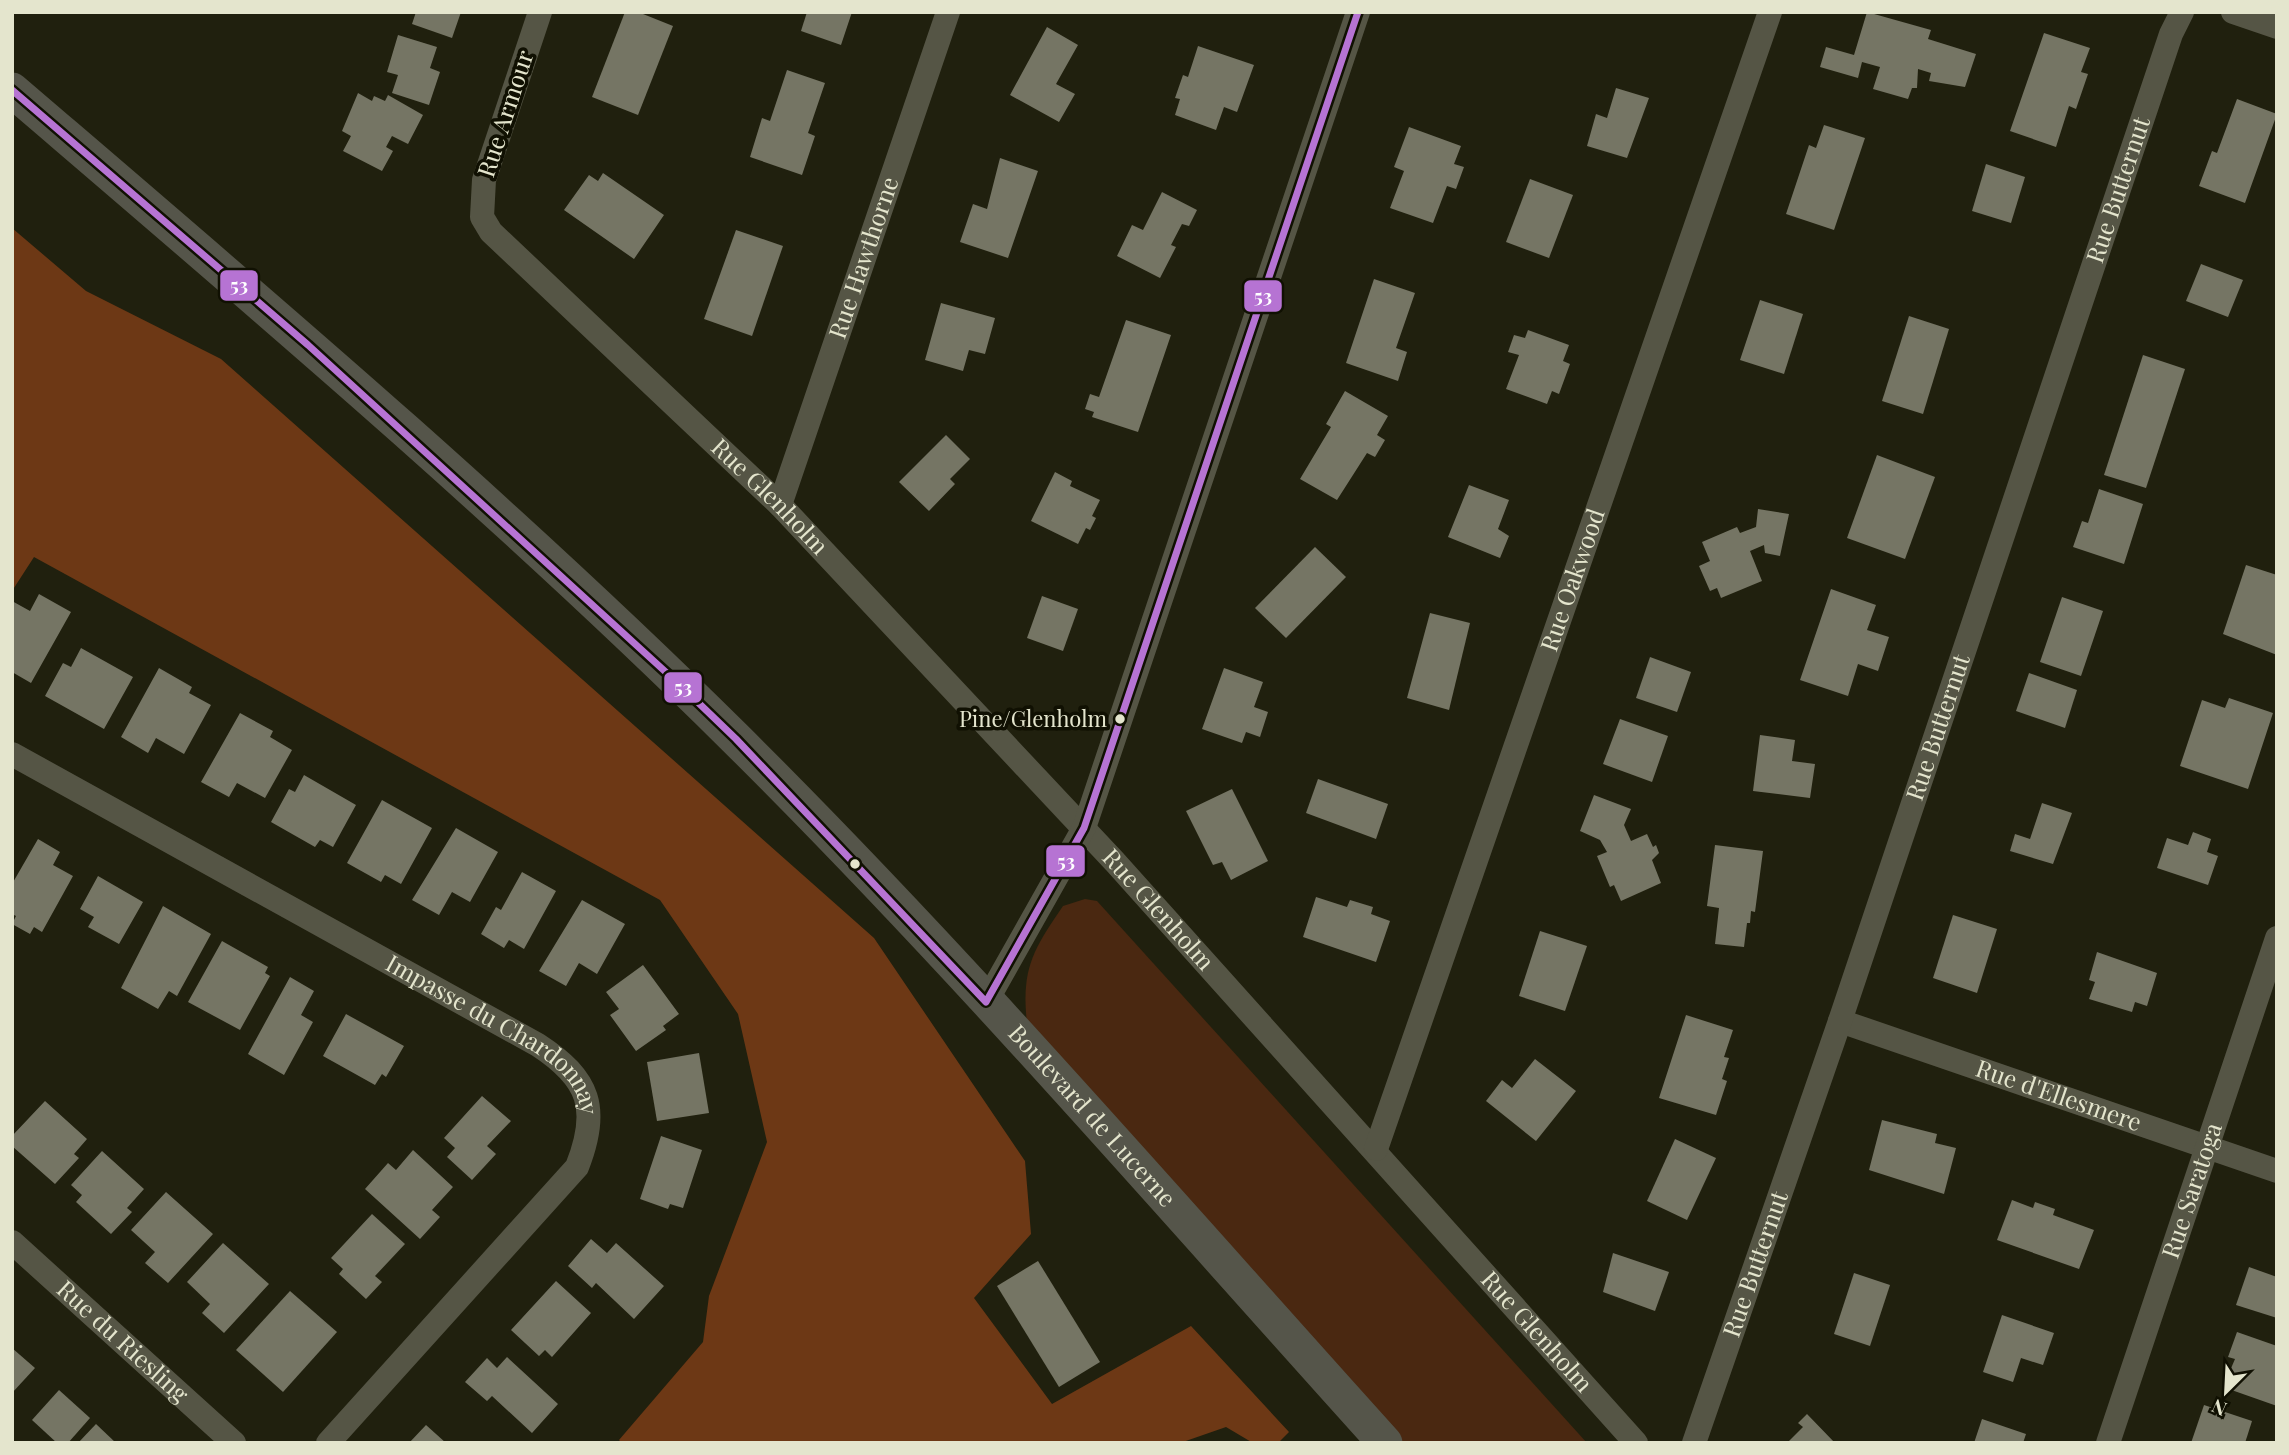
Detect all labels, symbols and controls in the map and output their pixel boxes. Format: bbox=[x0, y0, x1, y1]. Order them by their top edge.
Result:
street label: Rue Armour bbox=[469, 46, 540, 181]
street label: Rue Butternut bbox=[2077, 112, 2156, 267]
street label: Rue Hawthorne bbox=[820, 172, 905, 342]
line badge: 53 bbox=[219, 269, 259, 302]
text: 53 bbox=[230, 271, 248, 297]
line badge: 53 bbox=[1243, 279, 1283, 313]
text: 53 bbox=[1254, 282, 1272, 308]
street label: Rue Glenholm bbox=[705, 430, 836, 561]
street label: Rue Oakwood bbox=[1532, 504, 1611, 655]
street label: Rue Butternut bbox=[1897, 649, 1976, 804]
line badge: 53 bbox=[663, 671, 703, 704]
text: 53 bbox=[674, 673, 692, 699]
place label: Pine/Glenholm bbox=[959, 703, 1107, 733]
marker: Pine/Glenholm bbox=[1113, 712, 1127, 726]
street label: Rue Glenholm bbox=[1096, 841, 1222, 976]
line badge: 53 bbox=[1045, 844, 1086, 878]
text: 53 bbox=[1057, 847, 1075, 873]
unlabelled marker bbox=[848, 857, 862, 871]
street label: Impasse du Chardonnay bbox=[381, 946, 607, 1116]
street label: Boulevard de Lucerne bbox=[1002, 1017, 1184, 1213]
street label: Rue d'Ellesmere bbox=[1972, 1051, 2146, 1137]
street label: Rue Saratoga bbox=[2153, 1118, 2228, 1262]
street label: Rue Butternut bbox=[1714, 1186, 1794, 1341]
street label: Rue Glenholm bbox=[1475, 1263, 1601, 1398]
street label: Rue du Riesling bbox=[51, 1272, 197, 1409]
north arrow bbox=[2191, 1357, 2261, 1427]
text: N bbox=[2207, 1394, 2230, 1423]

